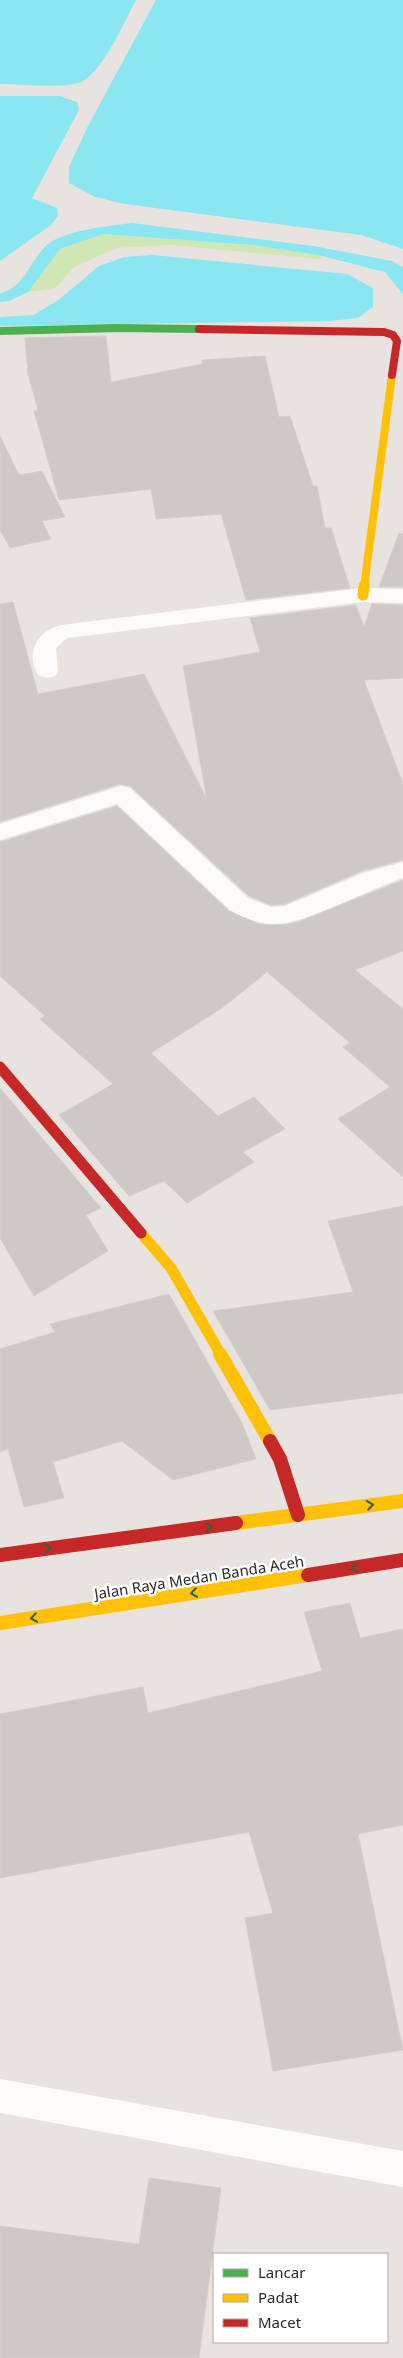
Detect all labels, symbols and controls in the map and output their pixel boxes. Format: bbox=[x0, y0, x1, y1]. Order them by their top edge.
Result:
one-way arrow bbox=[367, 1500, 375, 1511]
one-way arrow bbox=[206, 1522, 214, 1533]
one-way arrow bbox=[45, 1543, 53, 1554]
street label: Jalan Raya Medan Banda Aceh bbox=[91, 1551, 305, 1604]
one-way arrow bbox=[350, 1562, 358, 1573]
one-way arrow bbox=[190, 1587, 199, 1597]
one-way arrow bbox=[29, 1612, 38, 1622]
legend bbox=[213, 2253, 388, 2343]
text: Lancar bbox=[258, 2262, 305, 2282]
text: Padat bbox=[258, 2287, 299, 2307]
text: Macet bbox=[258, 2312, 302, 2332]

